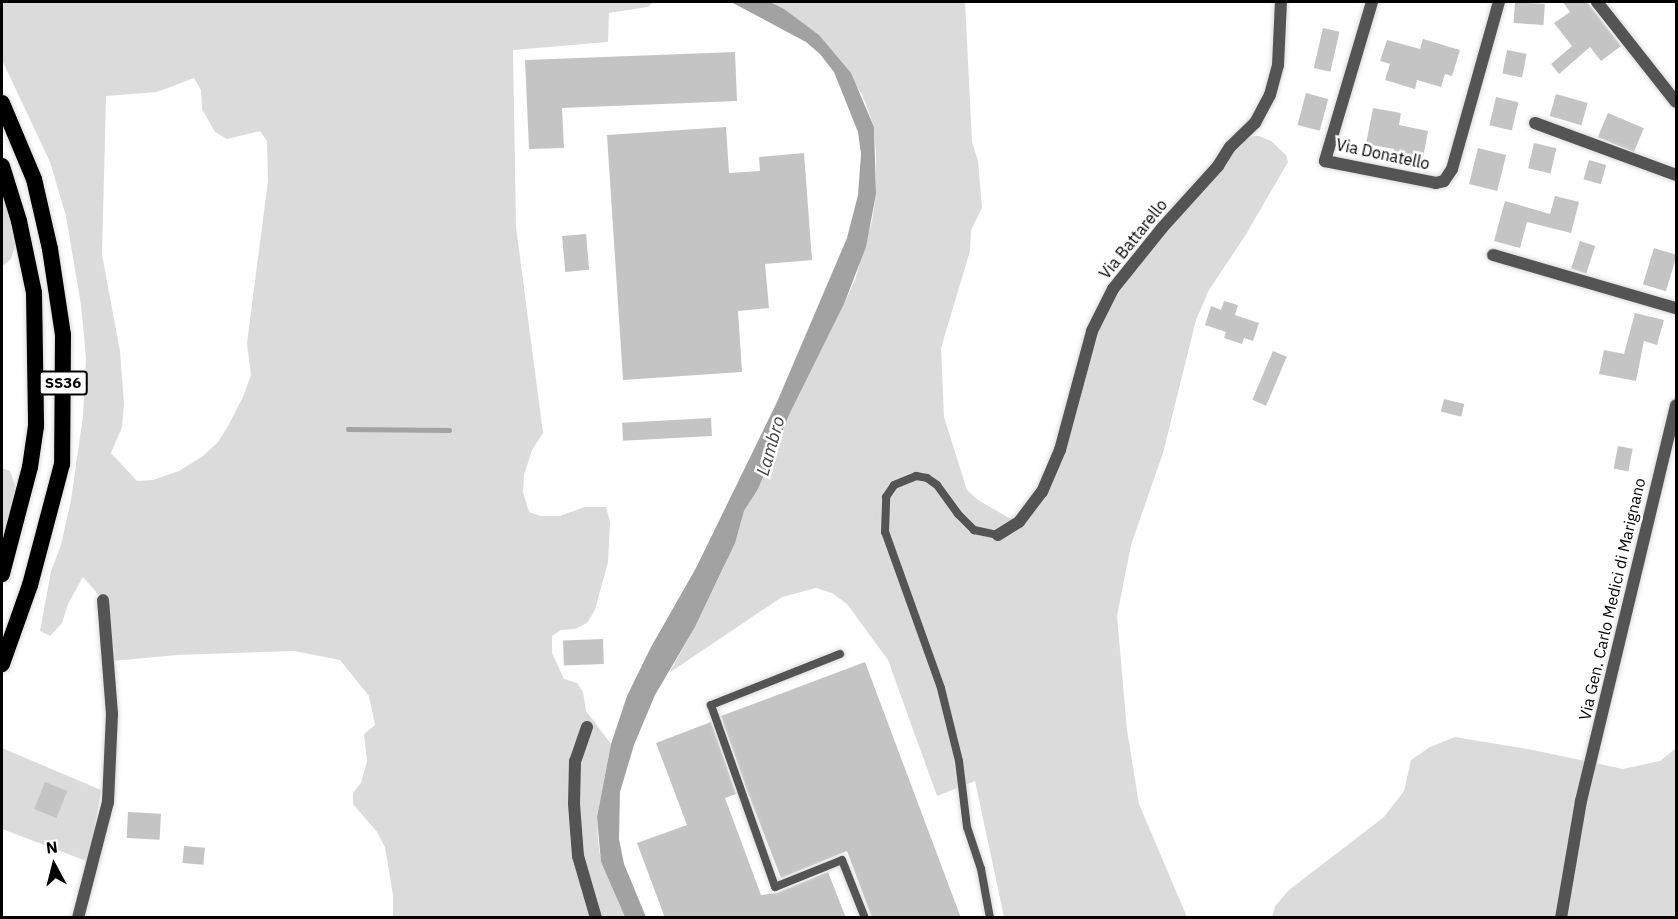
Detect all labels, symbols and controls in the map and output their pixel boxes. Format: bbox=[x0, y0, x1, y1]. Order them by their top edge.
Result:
street label: Via Donatello bbox=[1334, 135, 1432, 173]
street label: Via Battarello bbox=[1095, 195, 1171, 283]
road number: SS36 bbox=[38, 371, 88, 395]
water label: Lambro bbox=[752, 414, 790, 478]
street label: Via Gen. Carlo Medici di Marignano bbox=[1575, 476, 1649, 722]
north arrow bbox=[24, 835, 84, 895]
text: N bbox=[45, 837, 59, 858]

